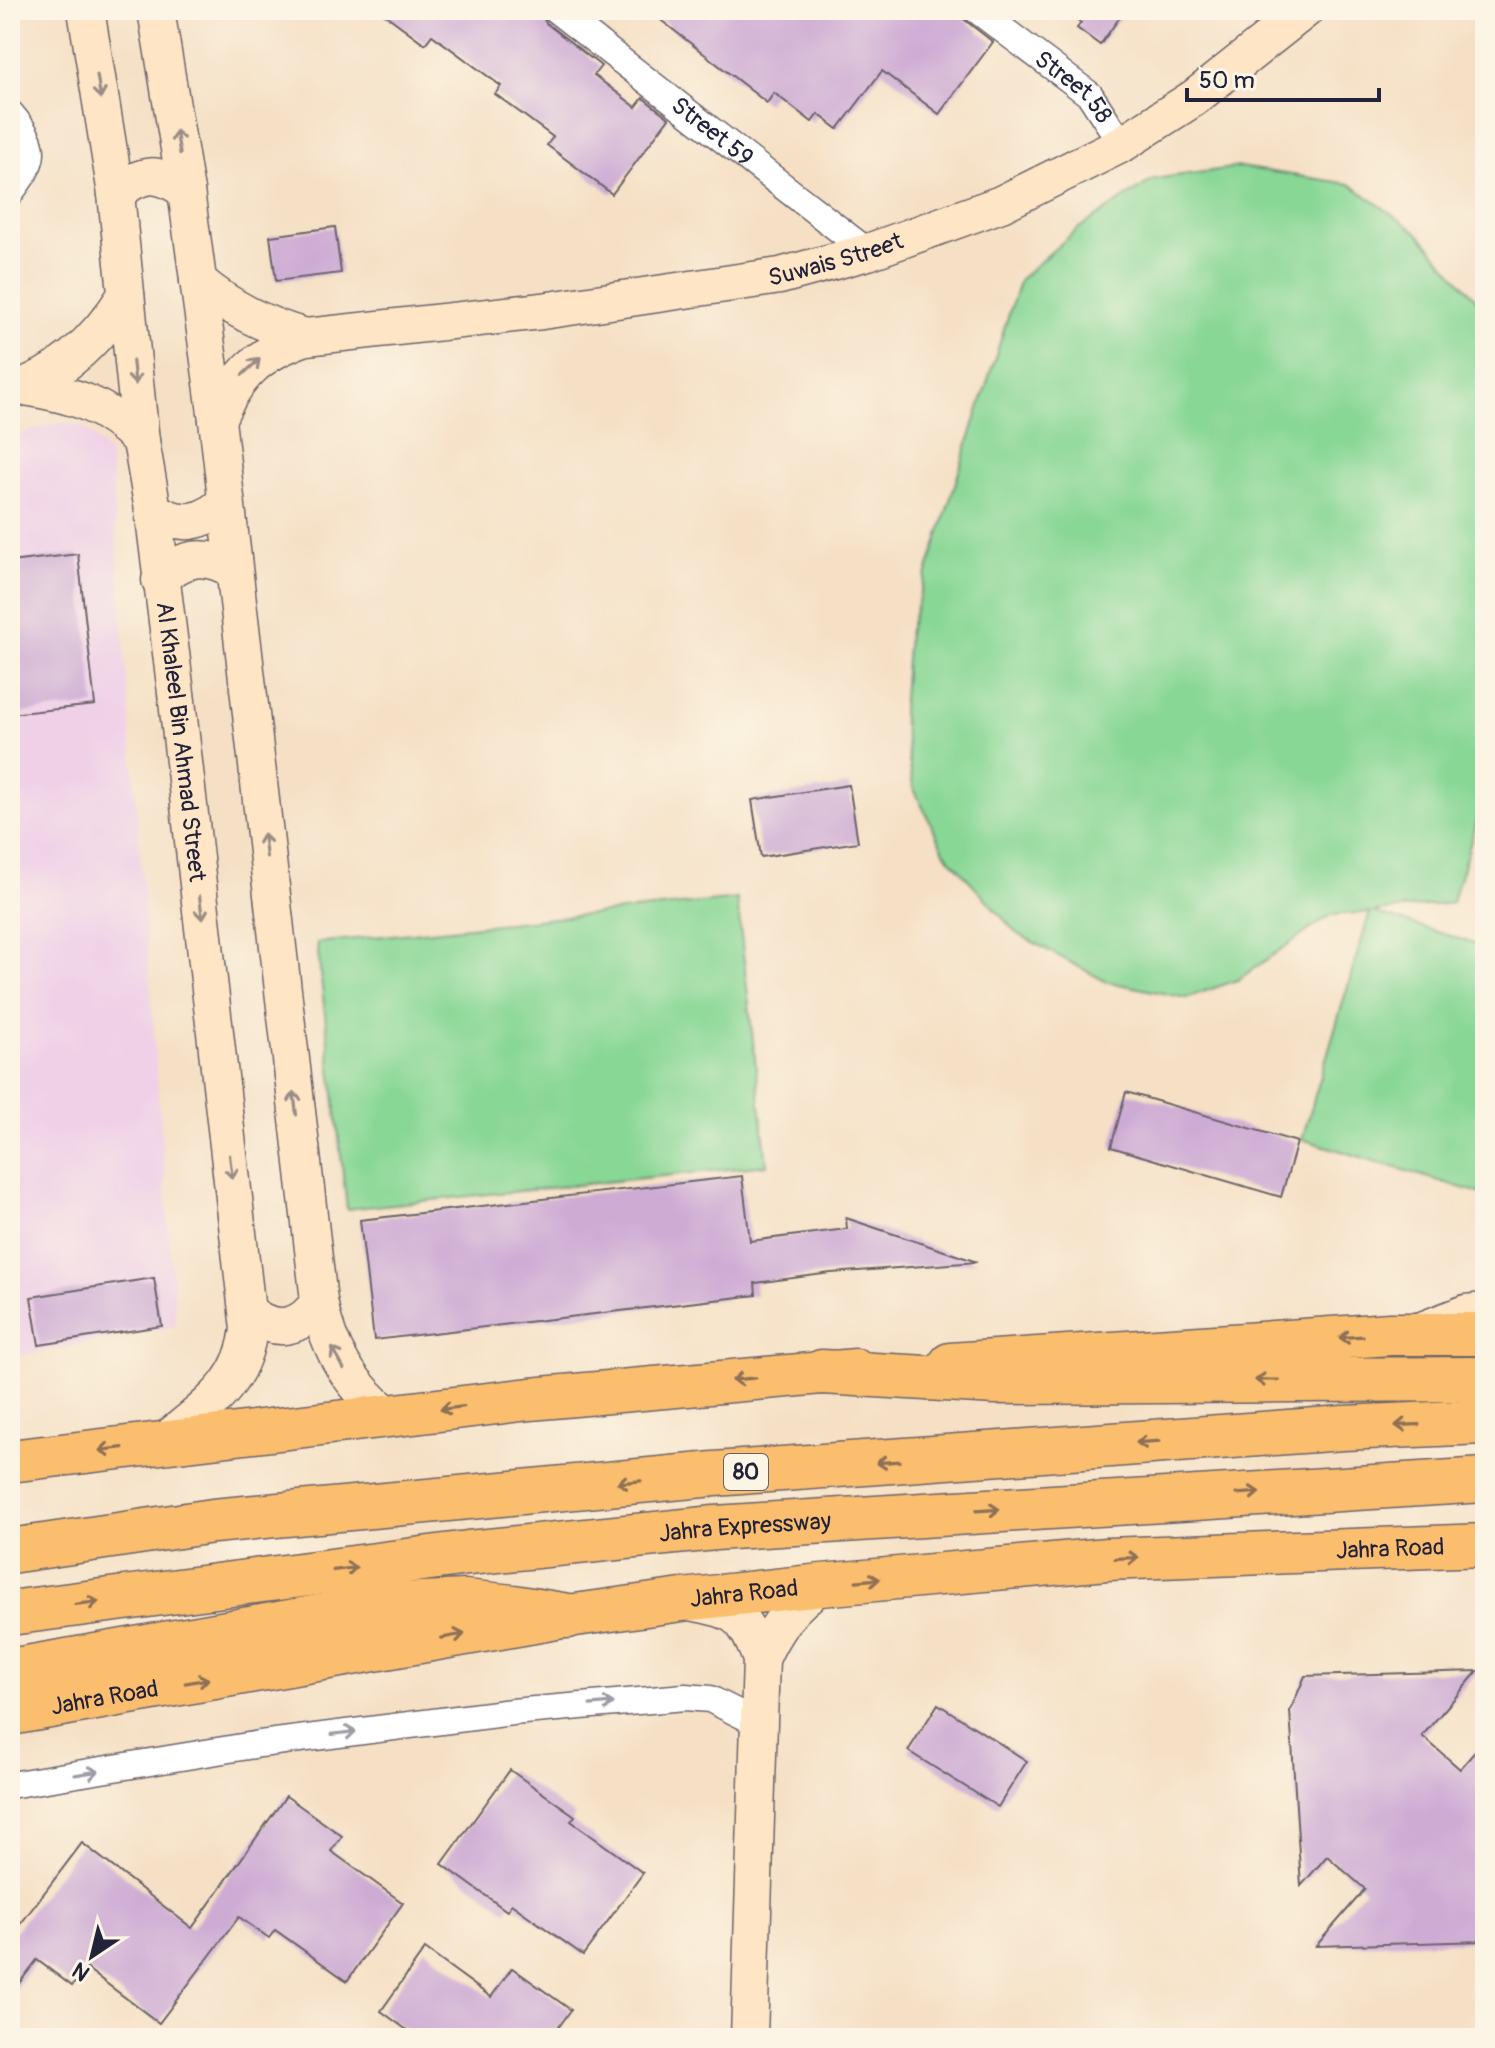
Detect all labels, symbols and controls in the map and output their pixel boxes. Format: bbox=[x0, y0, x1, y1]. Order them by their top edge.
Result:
street label: Street 58 bbox=[1029, 44, 1119, 128]
scale bar bbox=[1187, 52, 1379, 102]
text: 50 m bbox=[1199, 66, 1255, 95]
one-way arrow bbox=[92, 74, 107, 99]
street label: Street 59 bbox=[666, 91, 759, 172]
one-way arrow bbox=[170, 130, 185, 156]
street label: Suwais Street bbox=[766, 226, 907, 292]
one-way arrow bbox=[241, 358, 261, 377]
one-way arrow bbox=[127, 359, 142, 386]
street label: Al Khaleel Bin Ahmad Street bbox=[150, 600, 212, 883]
one-way arrow bbox=[258, 832, 273, 859]
one-way arrow bbox=[194, 895, 209, 920]
one-way arrow bbox=[288, 1090, 303, 1117]
one-way arrow bbox=[224, 1154, 239, 1179]
one-way arrow bbox=[1338, 1330, 1365, 1345]
one-way arrow bbox=[330, 1347, 346, 1370]
one-way arrow bbox=[731, 1372, 758, 1387]
one-way arrow bbox=[1254, 1372, 1281, 1388]
one-way arrow bbox=[440, 1401, 466, 1416]
one-way arrow bbox=[1394, 1418, 1421, 1433]
one-way arrow bbox=[1135, 1435, 1162, 1450]
one-way arrow bbox=[99, 1442, 124, 1457]
road number: 80 bbox=[724, 1454, 768, 1490]
one-way arrow bbox=[875, 1454, 902, 1469]
one-way arrow bbox=[616, 1475, 643, 1490]
one-way arrow bbox=[1234, 1486, 1261, 1501]
one-way arrow bbox=[974, 1502, 1001, 1517]
street label: Jahra Expressway bbox=[657, 1506, 832, 1548]
street label: Jahra Road bbox=[1335, 1532, 1445, 1565]
one-way arrow bbox=[1113, 1551, 1140, 1566]
one-way arrow bbox=[332, 1561, 357, 1576]
street label: Jahra Road bbox=[688, 1573, 800, 1614]
one-way arrow bbox=[854, 1573, 881, 1588]
one-way arrow bbox=[73, 1595, 100, 1610]
one-way arrow bbox=[440, 1628, 465, 1643]
one-way arrow bbox=[184, 1673, 209, 1688]
street label: Jahra Road bbox=[49, 1674, 161, 1721]
one-way arrow bbox=[588, 1697, 615, 1712]
one-way arrow bbox=[331, 1725, 356, 1740]
one-way arrow bbox=[74, 1765, 99, 1780]
north arrow bbox=[52, 1916, 132, 1996]
text: N bbox=[67, 1956, 95, 1987]

